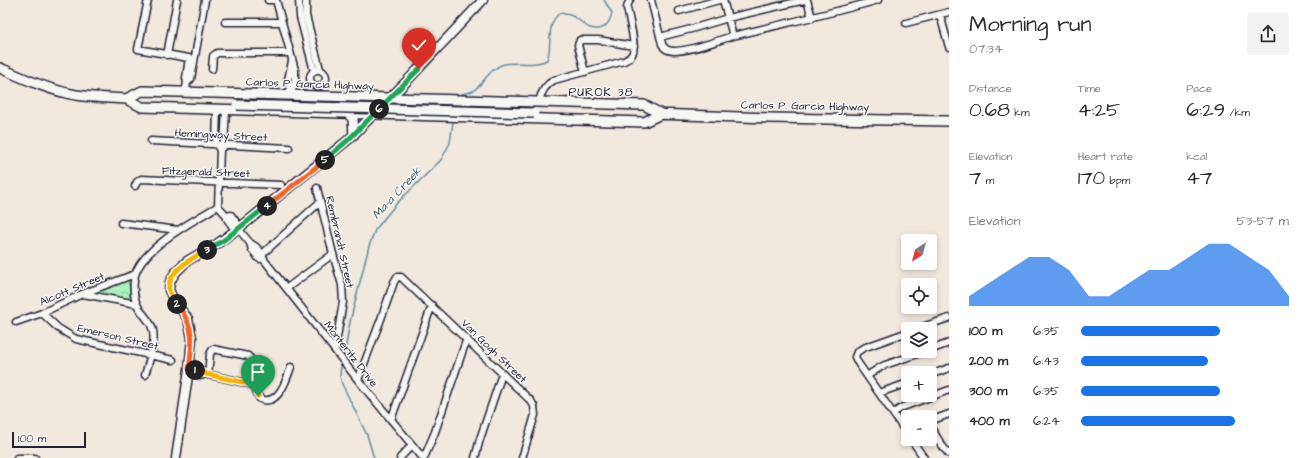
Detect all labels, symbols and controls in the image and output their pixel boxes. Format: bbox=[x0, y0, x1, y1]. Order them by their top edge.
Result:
text: Morning run bbox=[969, 9, 1092, 40]
button: share bbox=[1247, 13, 1289, 55]
pin bbox=[402, 28, 436, 69]
icon: check bbox=[408, 34, 430, 56]
text: 07:34 bbox=[969, 40, 1003, 58]
street label: Carlos P. Garcia Highway bbox=[246, 74, 374, 95]
text: Distance bbox=[969, 81, 1012, 96]
text: Time bbox=[1078, 81, 1101, 96]
text: Pace bbox=[1186, 81, 1212, 96]
district label: PUROK 38 bbox=[569, 84, 633, 101]
text: 0.68 bbox=[969, 96, 1010, 124]
text: 4:25 bbox=[1078, 96, 1120, 124]
text: 6:29 bbox=[1186, 96, 1225, 124]
street label: Carlos P. Garcia Highway bbox=[741, 97, 869, 116]
pin: 6 bbox=[369, 99, 389, 119]
text: 6 bbox=[376, 101, 382, 116]
text: km bbox=[1010, 105, 1030, 120]
text: /km bbox=[1225, 105, 1250, 120]
street label: Hemingway Street bbox=[174, 125, 268, 146]
text: Elevation bbox=[969, 149, 1012, 164]
text: Heart rate bbox=[1078, 149, 1133, 164]
text: kcal bbox=[1186, 149, 1207, 164]
pin: 5 bbox=[315, 150, 335, 170]
text: 5 bbox=[321, 152, 329, 167]
street label: Fitzgerald Street bbox=[162, 163, 251, 182]
water label: Ma-a Creek bbox=[368, 163, 426, 223]
text: 7 bbox=[969, 164, 981, 192]
text: 170 bbox=[1078, 164, 1105, 192]
text: 47 bbox=[1186, 164, 1212, 192]
text: m bbox=[981, 173, 994, 188]
text: bpm bbox=[1105, 173, 1130, 188]
street label: Rembrandt Street bbox=[322, 194, 358, 290]
pin: 4 bbox=[257, 196, 277, 216]
text: 4 bbox=[263, 198, 271, 213]
text: Elevation bbox=[969, 212, 1020, 230]
text: 53–57 m bbox=[1237, 212, 1289, 230]
north arrow bbox=[901, 234, 937, 270]
map controls bbox=[901, 234, 937, 446]
pin: 3 bbox=[197, 240, 217, 260]
text: 3 bbox=[204, 242, 210, 257]
street label: Alcott Street bbox=[37, 268, 107, 309]
button: locate bbox=[901, 278, 937, 314]
pin: 2 bbox=[167, 294, 187, 314]
text: 2 bbox=[174, 296, 180, 311]
street label: Van Gogh Street bbox=[457, 316, 530, 387]
street label: Monteritz Drive bbox=[321, 318, 381, 390]
street label: Emerson Street bbox=[76, 320, 160, 354]
button: layers bbox=[901, 322, 937, 358]
text: 100 m bbox=[969, 322, 1002, 340]
text: 6:35 bbox=[1033, 322, 1059, 340]
text: 200 m bbox=[969, 352, 1008, 370]
text: 6:43 bbox=[1033, 352, 1059, 370]
pin bbox=[241, 355, 275, 396]
pin: 1 bbox=[185, 360, 205, 380]
icon: arrive bbox=[247, 361, 269, 383]
text: 1 bbox=[194, 362, 196, 377]
button: + bbox=[901, 366, 937, 402]
text: 300 m bbox=[969, 382, 1007, 400]
text: 6:35 bbox=[1033, 382, 1059, 400]
button: − bbox=[901, 410, 937, 446]
text: 400 m bbox=[969, 412, 1010, 430]
text: 6:24 bbox=[1033, 412, 1060, 430]
scale bar bbox=[12, 430, 86, 449]
text: 100 m bbox=[18, 431, 46, 446]

